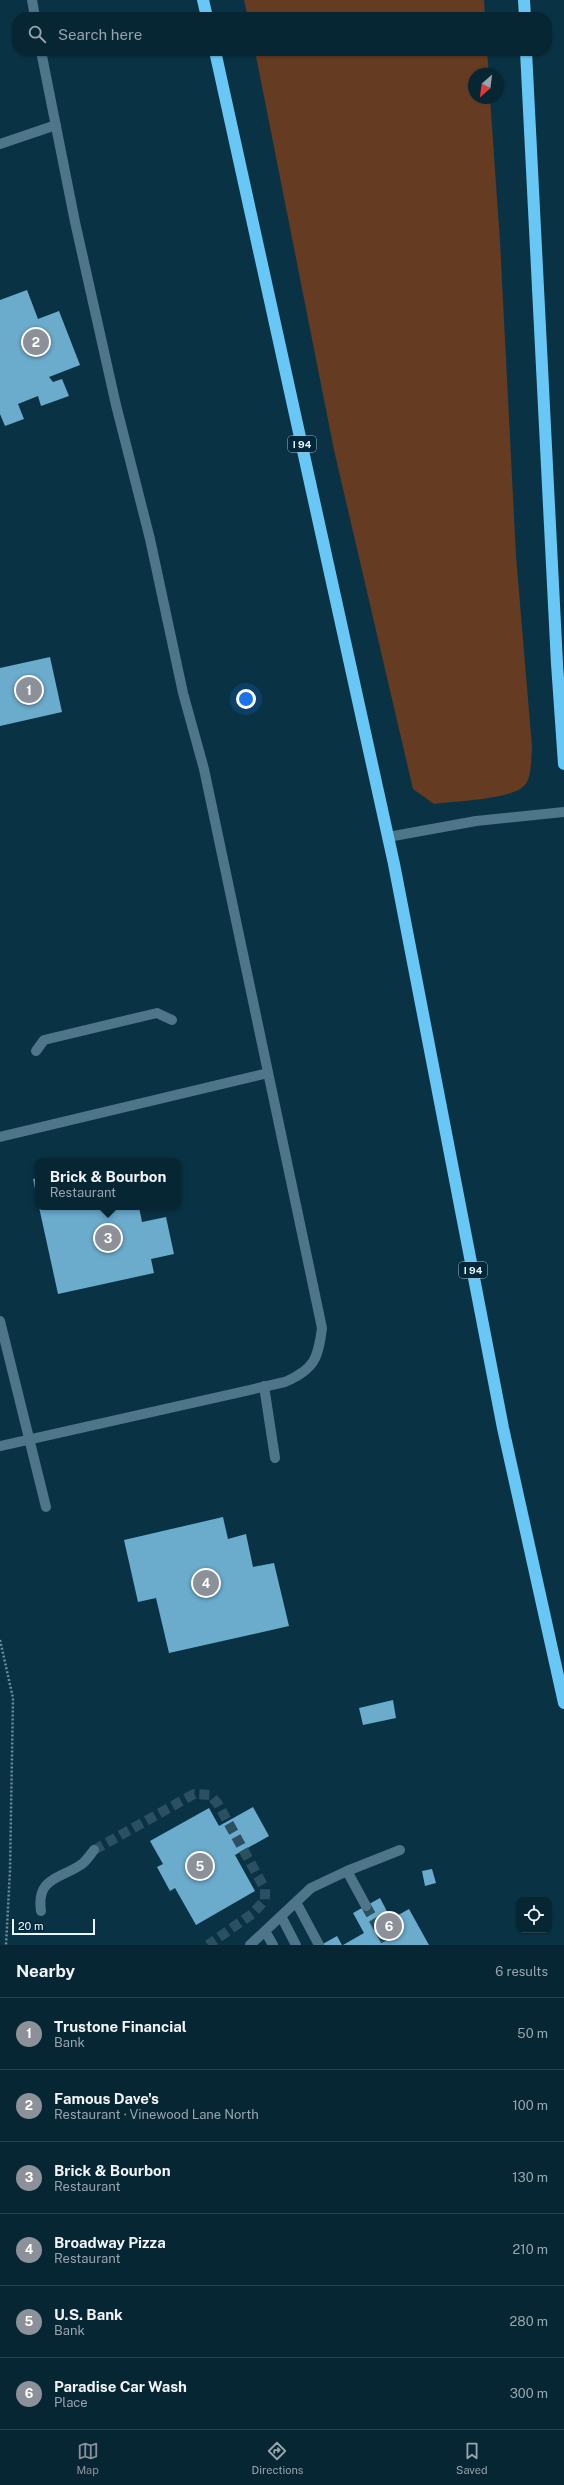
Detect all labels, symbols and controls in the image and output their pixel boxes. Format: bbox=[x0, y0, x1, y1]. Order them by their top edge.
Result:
search box bbox=[12, 12, 552, 56]
icon: search bbox=[26, 23, 48, 45]
text: Search here bbox=[58, 26, 142, 43]
north arrow bbox=[468, 68, 504, 104]
pin: 2 bbox=[23, 327, 49, 357]
road number: I 94 bbox=[288, 436, 316, 452]
pin: 1 bbox=[16, 675, 42, 705]
your location bbox=[236, 689, 256, 709]
popup bbox=[35, 1158, 181, 1210]
text: Brick & Bourbon bbox=[50, 1168, 166, 1185]
text: Restaurant bbox=[50, 1185, 116, 1200]
pin: 3 bbox=[95, 1223, 121, 1253]
road number: I 94 bbox=[459, 1262, 487, 1278]
pin: 4 bbox=[193, 1568, 219, 1598]
pin: 5 bbox=[187, 1851, 213, 1881]
map controls bbox=[516, 1897, 552, 1933]
button: locate bbox=[516, 1897, 552, 1933]
pin: 6 bbox=[376, 1911, 402, 1941]
scale bar bbox=[12, 1917, 95, 1936]
text: 20 m bbox=[18, 1920, 43, 1932]
text: Nearby bbox=[16, 1961, 75, 1981]
text: 6 results bbox=[495, 1964, 548, 1979]
text: Trustone Financial bbox=[54, 2018, 187, 2035]
text: 1 bbox=[26, 2026, 32, 2041]
text: 50 m bbox=[517, 2026, 548, 2041]
text: Bank bbox=[54, 2035, 85, 2050]
text: Famous Dave's bbox=[54, 2090, 159, 2107]
text: 2 bbox=[25, 2098, 33, 2113]
text: 100 m bbox=[512, 2098, 548, 2113]
text: Restaurant · Vinewood Lane North bbox=[54, 2107, 259, 2122]
text: Brick & Bourbon bbox=[54, 2162, 171, 2179]
text: 3 bbox=[25, 2170, 33, 2185]
text: 130 m bbox=[512, 2170, 548, 2185]
text: Restaurant bbox=[54, 2179, 120, 2194]
text: Broadway Pizza bbox=[54, 2234, 166, 2251]
text: 4 bbox=[25, 2242, 33, 2257]
text: 210 m bbox=[513, 2242, 548, 2257]
text: Restaurant bbox=[54, 2251, 120, 2266]
text: U.S. Bank bbox=[54, 2306, 123, 2323]
text: 5 bbox=[25, 2314, 33, 2329]
text: 280 m bbox=[510, 2314, 548, 2329]
text: Bank bbox=[54, 2323, 85, 2338]
text: Paradise Car Wash bbox=[54, 2378, 187, 2395]
text: 6 bbox=[25, 2386, 33, 2401]
text: 300 m bbox=[510, 2386, 548, 2401]
text: Place bbox=[54, 2395, 88, 2410]
tab: Map bbox=[76, 2440, 99, 2476]
tab: Directions bbox=[252, 2440, 303, 2476]
tab: Saved bbox=[456, 2440, 488, 2476]

